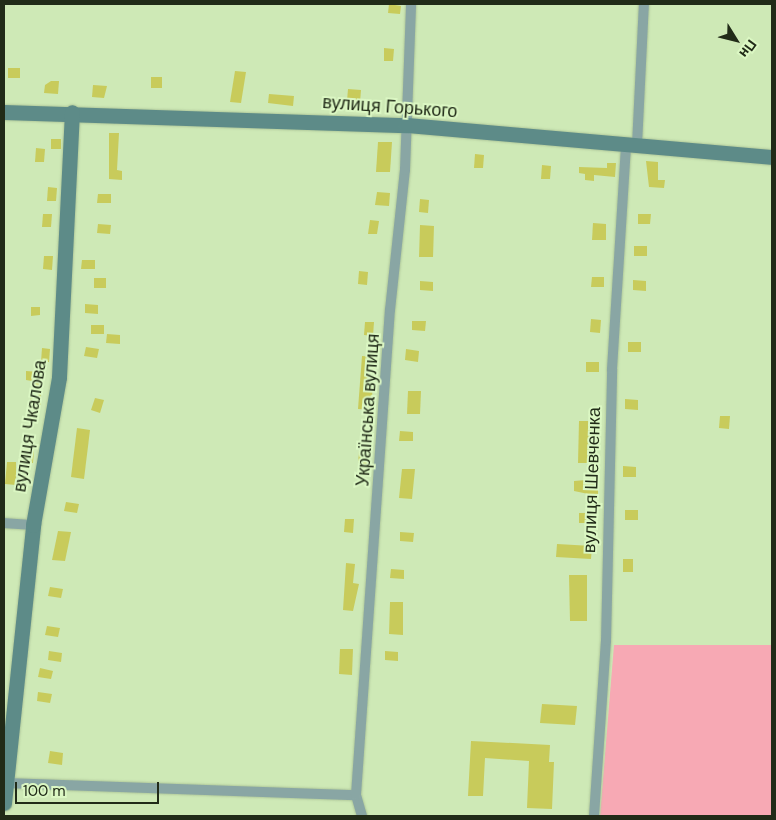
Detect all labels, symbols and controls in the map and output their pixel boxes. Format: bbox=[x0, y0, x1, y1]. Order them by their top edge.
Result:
north arrow bbox=[711, 15, 761, 65]
text: Пн bbox=[735, 36, 761, 62]
street label: вулиця Горького bbox=[322, 92, 458, 122]
street label: Українська вулиця bbox=[352, 333, 384, 487]
street label: вулиця Чкалова bbox=[9, 358, 51, 494]
street label: вулиця Шевченка bbox=[579, 407, 605, 553]
scale bar bbox=[18, 772, 161, 804]
text: 100 m bbox=[23, 781, 66, 801]

